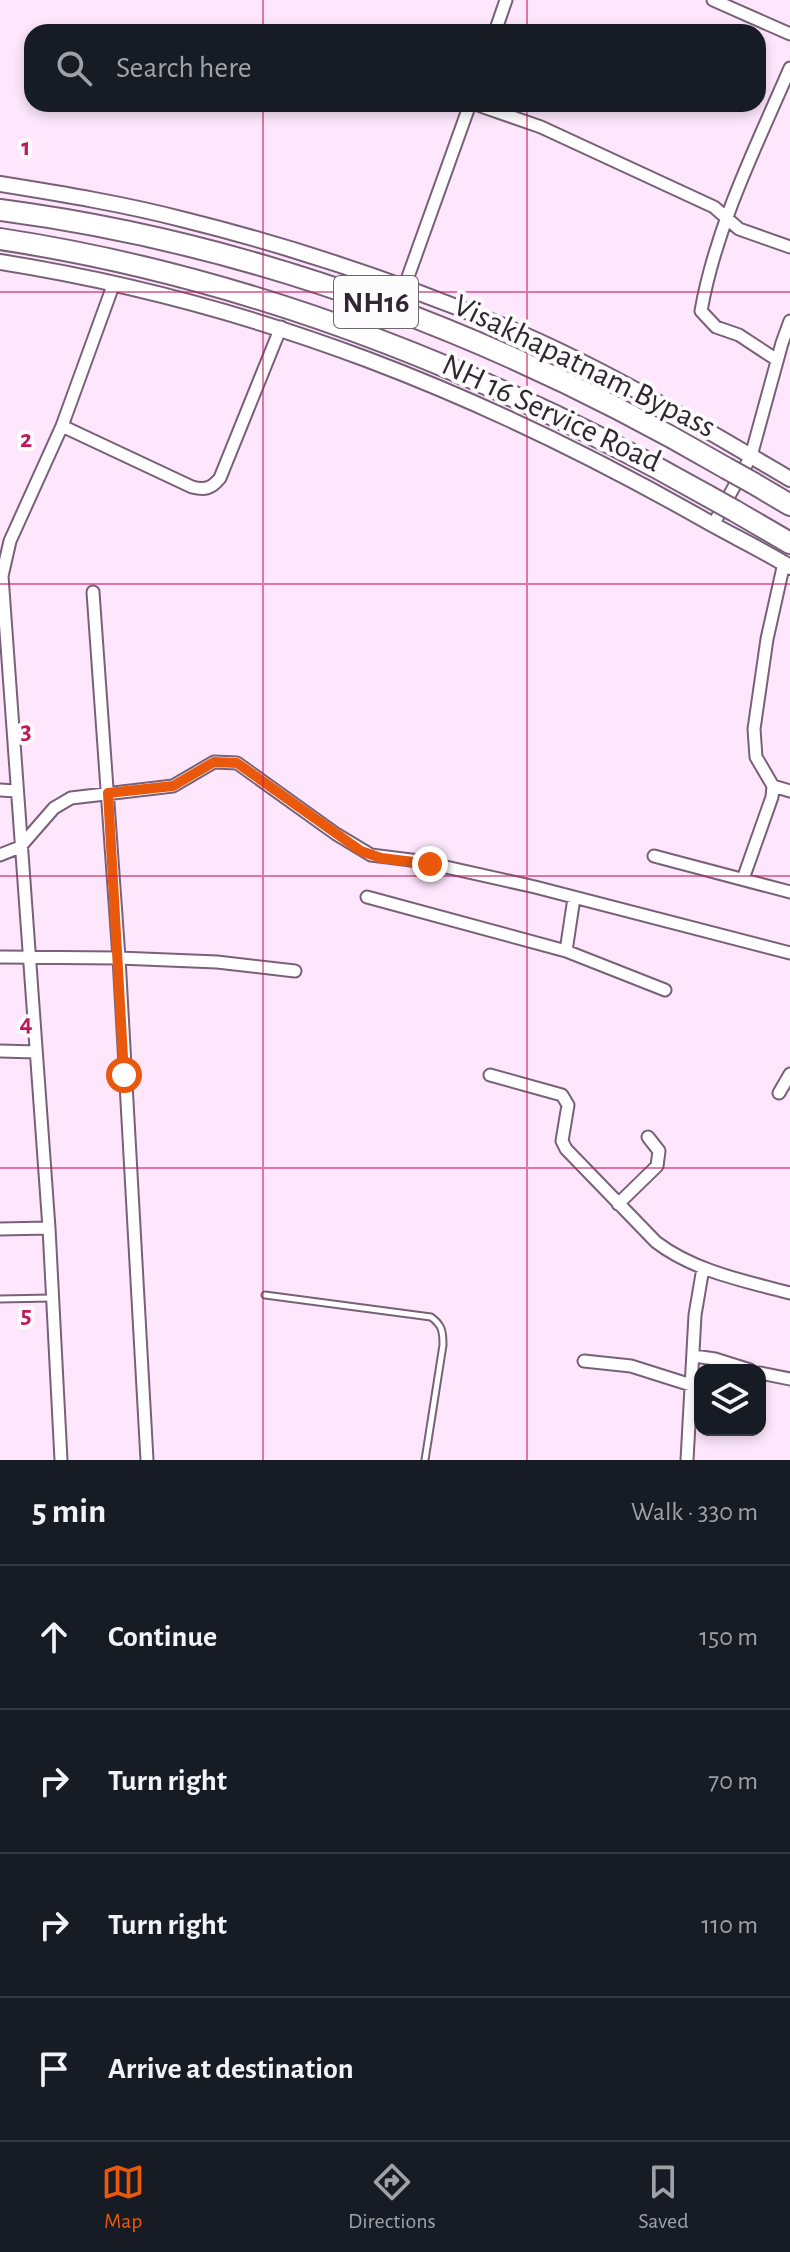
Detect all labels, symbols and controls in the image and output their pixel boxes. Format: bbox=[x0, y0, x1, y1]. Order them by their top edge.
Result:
search box bbox=[24, 24, 766, 112]
icon: search bbox=[52, 46, 96, 90]
text: Search here bbox=[116, 53, 252, 83]
text: 1 bbox=[21, 134, 31, 160]
road number: NH16 bbox=[334, 276, 418, 328]
street label: Visakhapatnam Bypass bbox=[448, 289, 721, 443]
street label: NH 16 Service Road bbox=[437, 348, 666, 478]
text: 2 bbox=[20, 426, 32, 452]
text: 3 bbox=[20, 718, 32, 744]
route end bbox=[412, 846, 448, 882]
text: 4 bbox=[19, 1010, 33, 1036]
route start bbox=[106, 1057, 142, 1093]
text: 5 bbox=[20, 1302, 32, 1328]
map controls bbox=[694, 1364, 766, 1436]
button: layers bbox=[694, 1364, 766, 1436]
text: 5 min bbox=[32, 1495, 106, 1529]
text: Walk · 330 m bbox=[631, 1499, 758, 1525]
icon: ahead bbox=[32, 1615, 76, 1659]
text: Continue bbox=[108, 1622, 217, 1652]
text: 150 m bbox=[699, 1624, 758, 1650]
icon: right bbox=[32, 1759, 76, 1803]
text: Turn right bbox=[108, 1766, 227, 1796]
text: 70 m bbox=[708, 1768, 758, 1794]
icon: right bbox=[32, 1903, 76, 1947]
text: Turn right bbox=[108, 1910, 227, 1940]
text: 110 m bbox=[701, 1912, 758, 1938]
icon: arrive bbox=[32, 2047, 76, 2091]
text: Arrive at destination bbox=[108, 2054, 354, 2084]
tab: Map bbox=[101, 2160, 145, 2234]
tab: Directions bbox=[348, 2160, 436, 2234]
tab: Saved bbox=[638, 2160, 689, 2234]

